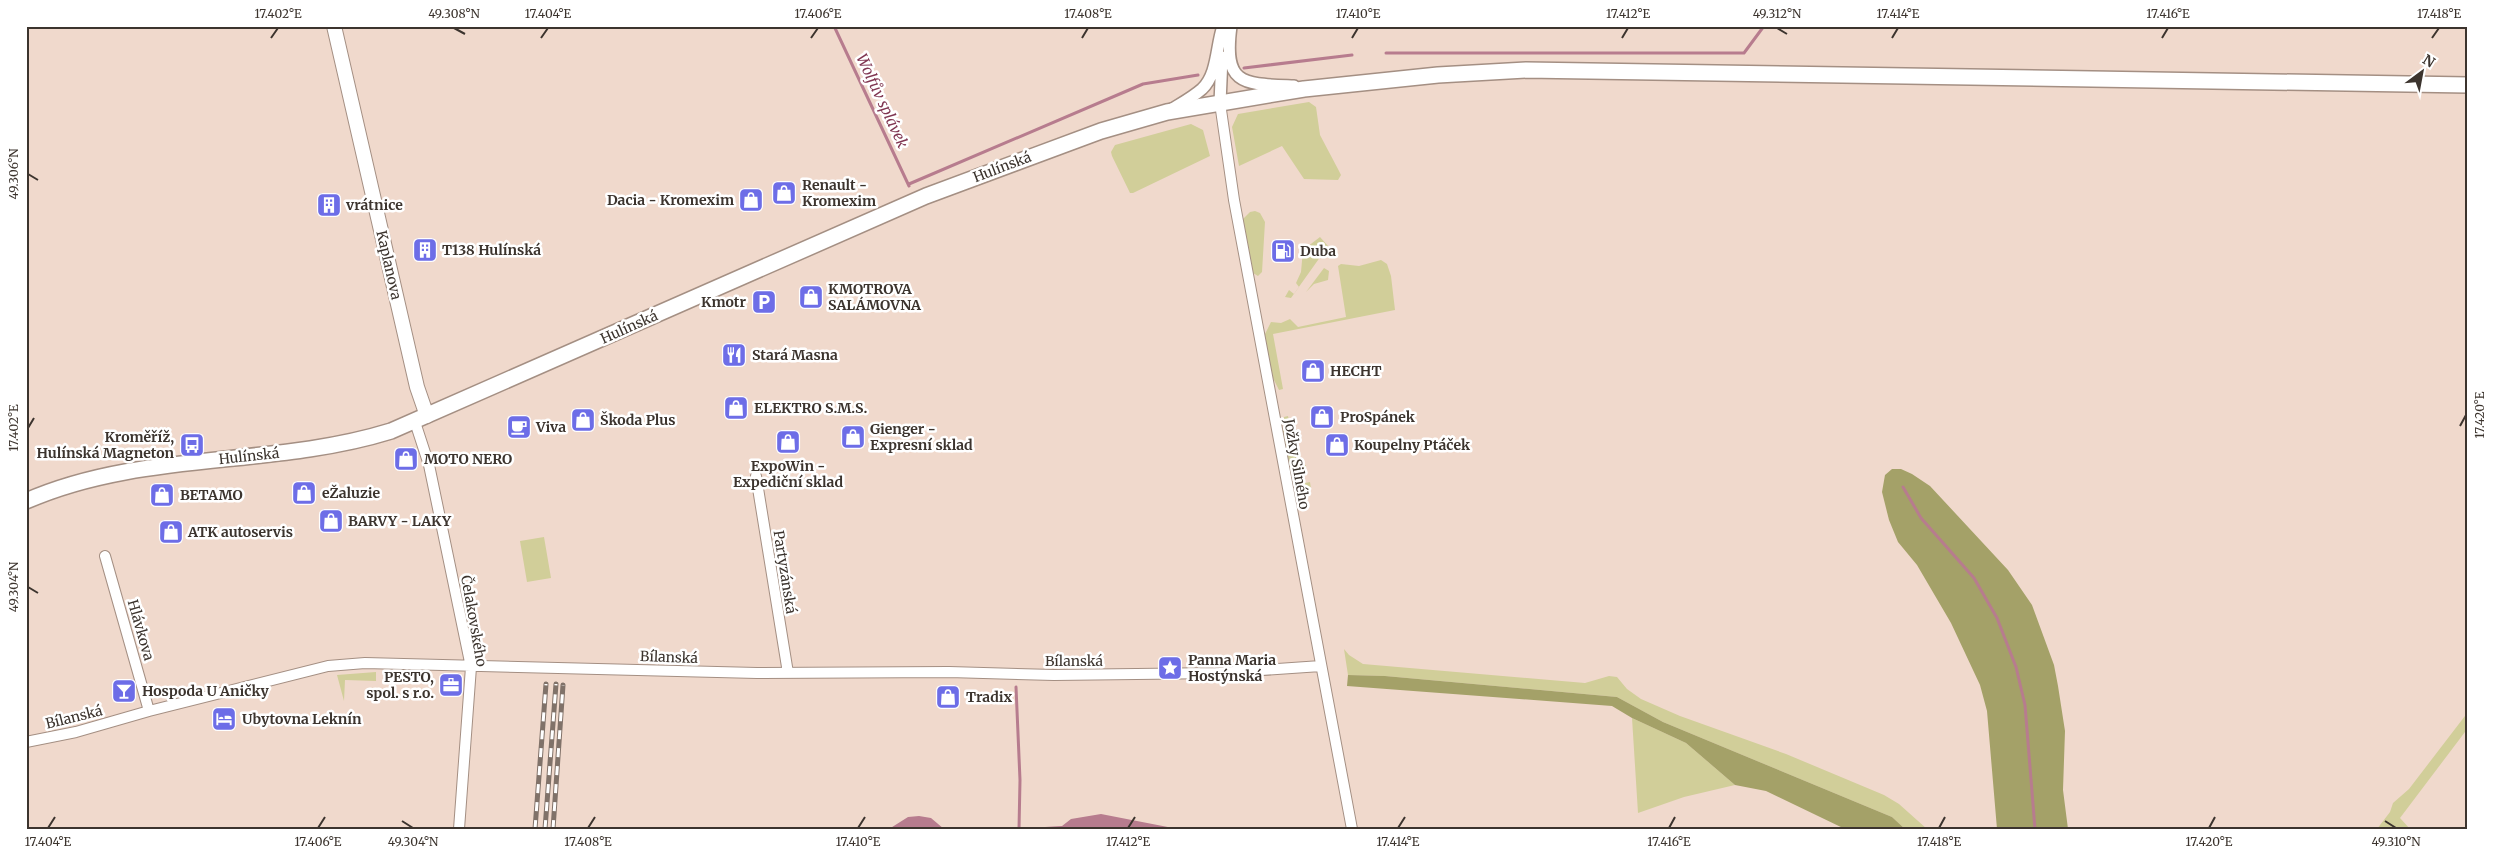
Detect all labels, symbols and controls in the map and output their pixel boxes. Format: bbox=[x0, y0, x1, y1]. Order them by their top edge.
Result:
text: 17.402°E bbox=[255, 6, 302, 21]
text: 49.308°N bbox=[428, 6, 481, 21]
text: 17.404°E bbox=[525, 6, 572, 21]
text: 17.406°E bbox=[795, 6, 842, 21]
text: 17.408°E bbox=[1064, 6, 1112, 21]
text: 17.410°E bbox=[1336, 6, 1381, 21]
text: 17.412°E bbox=[1606, 6, 1650, 21]
text: 49.312°N bbox=[1753, 6, 1802, 21]
text: 17.414°E bbox=[1877, 6, 1920, 21]
text: 17.416°E bbox=[2146, 6, 2190, 21]
text: 17.418°E bbox=[2417, 6, 2461, 21]
north arrow bbox=[2396, 48, 2446, 98]
text: N bbox=[2419, 50, 2438, 72]
water label: Wolfův splávek bbox=[852, 51, 913, 152]
text: 49.306°N bbox=[6, 148, 21, 199]
street label: Hulínská bbox=[970, 148, 1034, 186]
place label: Renault - Kromexim bbox=[802, 176, 876, 210]
shop icon: Renault - Kromexim bbox=[771, 180, 797, 206]
shop icon: Dacia - Kromexim bbox=[738, 187, 764, 213]
place label: Dacia - Kromexim bbox=[607, 191, 734, 209]
building icon: vrátnice bbox=[316, 192, 342, 218]
place label: vrátnice bbox=[345, 196, 403, 214]
street label: Kaplanova bbox=[372, 229, 406, 302]
building icon: T138 Hulínská bbox=[412, 237, 438, 263]
fuel station icon: Duba bbox=[1270, 238, 1296, 264]
place label: T138 Hulínská bbox=[442, 241, 541, 259]
place label: Duba bbox=[1300, 242, 1336, 260]
place label: KMOTROVA SALÁMOVNA bbox=[828, 280, 922, 314]
shop icon: KMOTROVA SALÁMOVNA bbox=[798, 284, 824, 310]
parking icon: Kmotr bbox=[751, 289, 777, 315]
place label: Kmotr bbox=[701, 293, 746, 311]
street label: Hulínská bbox=[598, 306, 661, 348]
restaurant icon: Stará Masna bbox=[721, 342, 747, 368]
place label: Stará Masna bbox=[752, 346, 838, 364]
shop icon: HECHT bbox=[1300, 358, 1326, 384]
place label: HECHT bbox=[1330, 362, 1381, 380]
text: 17.420°E bbox=[2472, 391, 2487, 438]
shop icon: ELEKTRO S.M.S. bbox=[723, 395, 749, 421]
place label: ELEKTRO S.M.S. bbox=[754, 399, 867, 417]
text: 17.402°E bbox=[6, 404, 21, 452]
shop icon: ProSpánek bbox=[1309, 404, 1335, 430]
shop icon: Škoda Plus bbox=[570, 407, 596, 433]
place label: ProSpánek bbox=[1340, 408, 1416, 426]
place label: Škoda Plus bbox=[600, 411, 675, 429]
cafe icon: Viva bbox=[506, 414, 532, 440]
street label: Jožky Silného bbox=[1280, 416, 1314, 511]
place label: Viva bbox=[535, 418, 566, 436]
place label: Gienger - Expresní sklad bbox=[870, 420, 973, 454]
shop icon: Gienger - Expresní sklad bbox=[840, 424, 866, 450]
place label: Kroměříž, Hulínská Magneton bbox=[37, 428, 174, 462]
shop icon: ExpoWin - Expediční sklad bbox=[775, 429, 801, 455]
bus stop icon: Kroměříž, Hulínská Magneton bbox=[179, 432, 205, 458]
shop icon: Koupelny Ptáček bbox=[1324, 432, 1350, 458]
place label: Koupelny Ptáček bbox=[1354, 436, 1471, 454]
street label: Hulínská bbox=[218, 444, 281, 468]
shop icon: MOTO NERO bbox=[393, 446, 419, 472]
place label: MOTO NERO bbox=[424, 450, 512, 468]
place label: ExpoWin - Expediční sklad bbox=[733, 457, 843, 491]
shop icon: eŽaluzie bbox=[291, 480, 317, 506]
shop icon: BETAMO bbox=[149, 482, 175, 508]
place label: eŽaluzie bbox=[322, 484, 380, 502]
place label: BETAMO bbox=[180, 486, 243, 504]
shop icon: BARVY - LAKY bbox=[318, 508, 344, 534]
place label: BARVY - LAKY bbox=[348, 512, 452, 530]
shop icon: ATK autoservis bbox=[158, 519, 184, 545]
place label: ATK autoservis bbox=[187, 523, 293, 541]
street label: Partyzánská bbox=[770, 529, 801, 615]
text: 49.304°N bbox=[6, 561, 21, 612]
street label: Čelakovského bbox=[457, 574, 491, 668]
street label: Hlávkova bbox=[124, 597, 158, 663]
street label: Bílanská bbox=[640, 647, 699, 667]
place label: Panna Maria Hostýnská bbox=[1188, 651, 1276, 685]
street label: Bílanská bbox=[1045, 652, 1104, 670]
place icon: Panna Maria Hostýnská bbox=[1157, 655, 1183, 681]
place label: PESTO, spol. s r.o. bbox=[366, 668, 434, 702]
office icon: PESTO, spol. s r.o. bbox=[438, 672, 464, 698]
bar icon: Hospoda U Aničky bbox=[111, 678, 137, 704]
place label: Hospoda U Aničky bbox=[142, 682, 269, 700]
shop icon: Tradix bbox=[935, 684, 961, 710]
place label: Tradix bbox=[966, 688, 1013, 706]
street label: Bílanská bbox=[44, 701, 105, 733]
hotel icon: Ubytovna Leknín bbox=[211, 706, 237, 732]
place label: Ubytovna Leknín bbox=[242, 710, 362, 728]
text: 17.404°E bbox=[25, 834, 72, 849]
text: 17.406°E bbox=[295, 834, 342, 849]
text: 49.304°N bbox=[388, 834, 439, 849]
text: 17.408°E bbox=[564, 834, 612, 849]
text: 17.410°E bbox=[836, 834, 881, 849]
text: 17.412°E bbox=[1106, 834, 1150, 849]
text: 17.414°E bbox=[1377, 834, 1420, 849]
text: 17.416°E bbox=[1647, 834, 1691, 849]
text: 17.418°E bbox=[1917, 834, 1961, 849]
text: 17.420°E bbox=[2186, 834, 2233, 849]
text: 49.310°N bbox=[2371, 834, 2421, 849]

